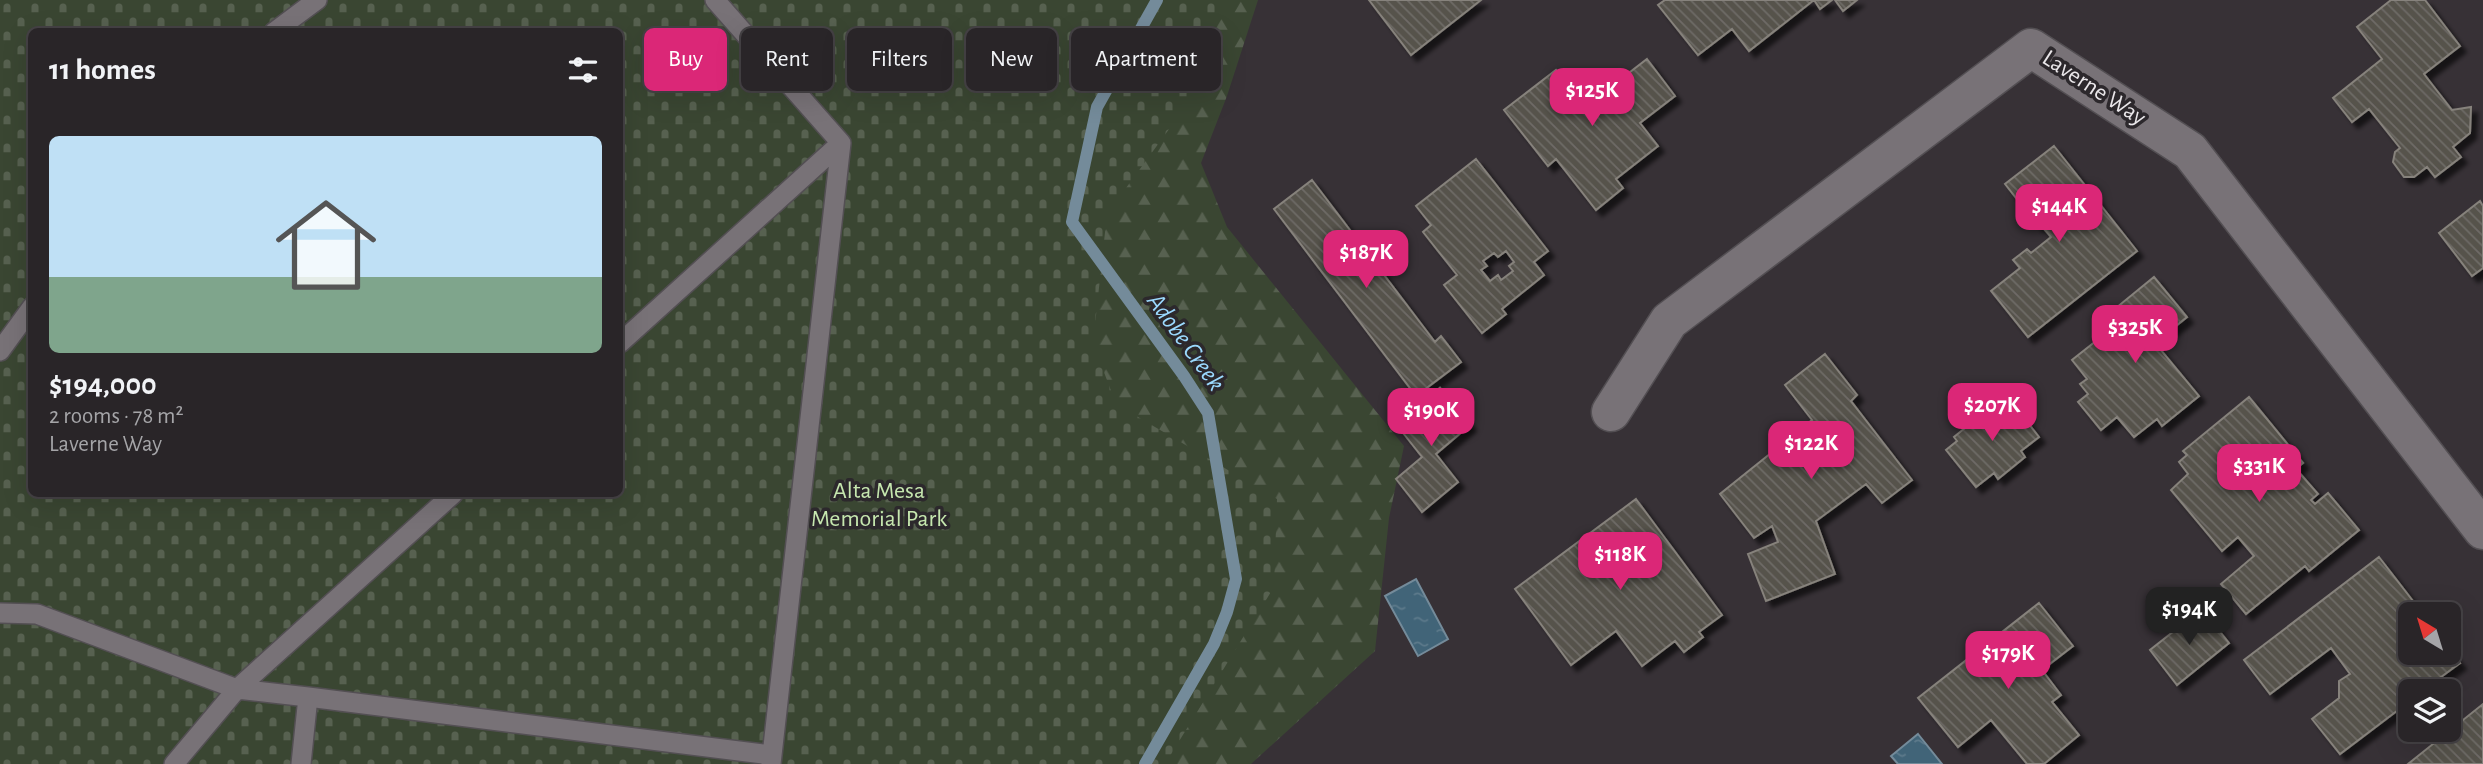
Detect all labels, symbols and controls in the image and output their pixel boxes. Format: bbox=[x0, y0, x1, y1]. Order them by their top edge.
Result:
chip: Buy bbox=[644, 28, 727, 91]
chip: Rent bbox=[741, 28, 833, 91]
chip: Filters bbox=[847, 28, 952, 91]
chip: New bbox=[966, 28, 1057, 91]
chip: Apartment bbox=[1071, 28, 1221, 91]
street label: Laverne Way bbox=[2038, 46, 2150, 130]
icon: filters bbox=[564, 51, 602, 89]
text: 11 homes bbox=[49, 55, 156, 85]
pin: $125K bbox=[1543, 68, 1641, 128]
text: $125K bbox=[1566, 79, 1618, 102]
icon: home bbox=[263, 182, 389, 308]
pin: $144K bbox=[2010, 184, 2108, 244]
text: $144K bbox=[2031, 195, 2087, 218]
pin: $187K bbox=[1317, 230, 1415, 290]
text: $187K bbox=[1339, 241, 1393, 264]
water label: Adobe Creek bbox=[1142, 288, 1230, 396]
pin: $325K bbox=[2086, 306, 2184, 365]
text: $325K bbox=[2108, 316, 2162, 339]
text: $194,000 bbox=[49, 370, 157, 400]
pin: $207K bbox=[1943, 384, 2041, 443]
pin: $190K bbox=[1382, 388, 1480, 448]
text: $207K bbox=[1964, 394, 2020, 417]
text: $190K bbox=[1403, 399, 1459, 422]
text: 2 rooms · 78 m² bbox=[49, 405, 184, 428]
pin: $122K bbox=[1762, 421, 1860, 481]
text: $122K bbox=[1784, 432, 1838, 455]
text: Laverne Way bbox=[49, 433, 162, 456]
pin: $331K bbox=[2210, 444, 2308, 504]
text: $331K bbox=[2233, 455, 2285, 478]
park label: Alta Mesa Memorial Park bbox=[811, 479, 947, 531]
pin: $118K bbox=[1571, 532, 1669, 592]
text: $118K bbox=[1594, 543, 1646, 566]
pin: $194K bbox=[2140, 588, 2238, 647]
text: $194K bbox=[2162, 598, 2216, 621]
north arrow bbox=[2398, 602, 2460, 665]
map controls bbox=[2398, 602, 2461, 742]
pin: $179K bbox=[1959, 632, 2057, 691]
text: $179K bbox=[1981, 642, 2035, 665]
button: layers bbox=[2398, 679, 2461, 742]

